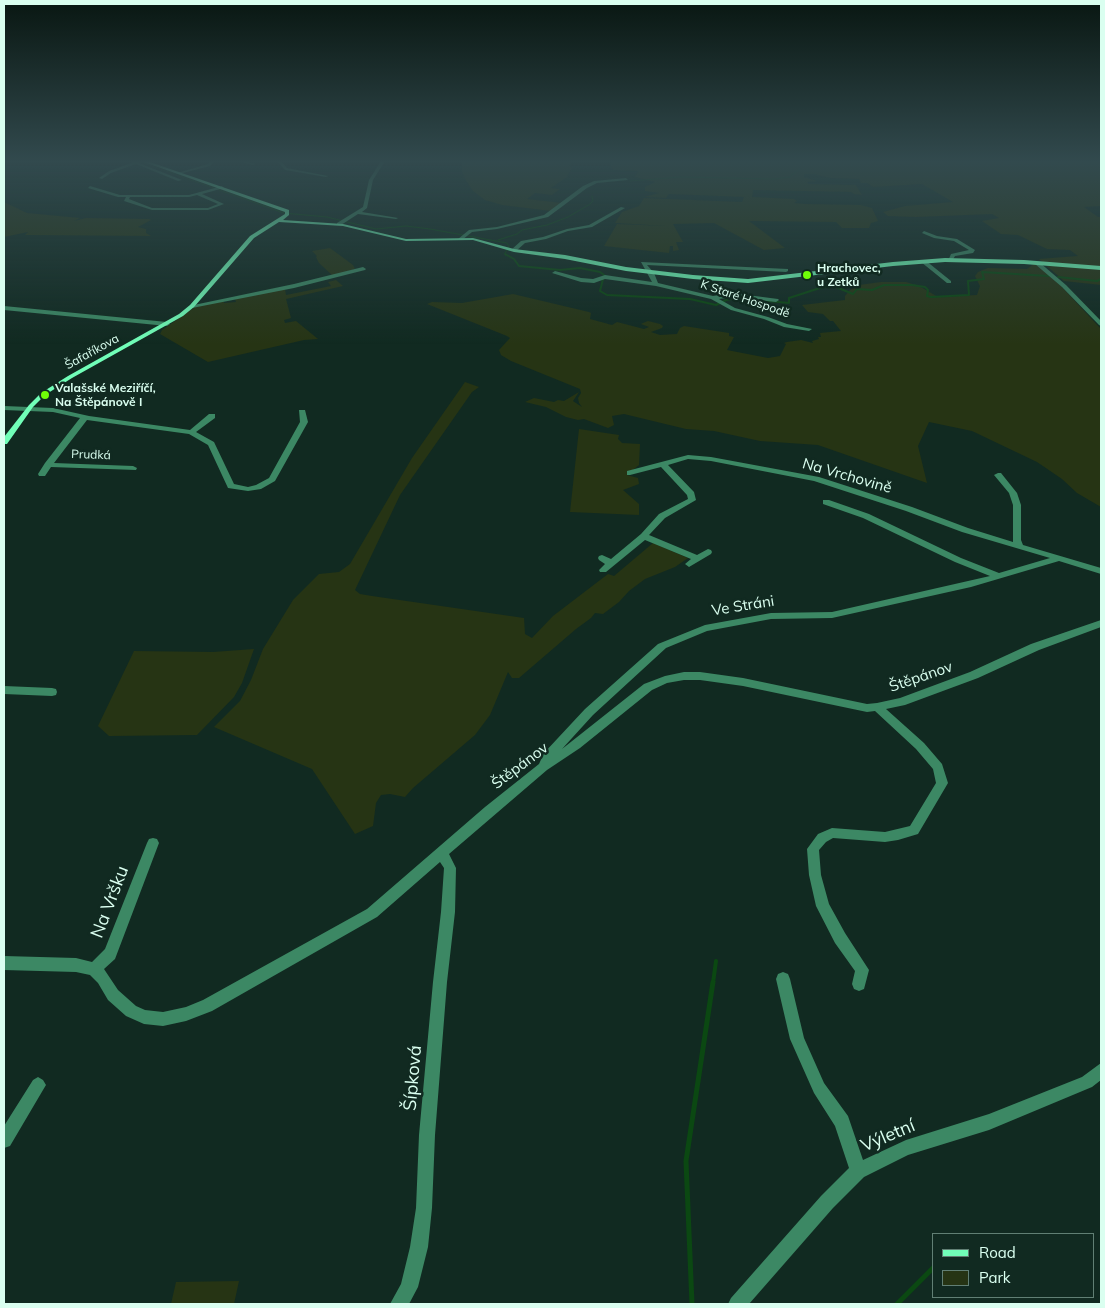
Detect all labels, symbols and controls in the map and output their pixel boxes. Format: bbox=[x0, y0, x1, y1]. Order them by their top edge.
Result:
place label: Hrachovec, u Zetků bbox=[817, 261, 881, 289]
marker: Hrachovec, u Zetků bbox=[801, 269, 813, 281]
street label: K Staré Hospodě bbox=[699, 277, 791, 321]
street label: Šafaříkova bbox=[63, 331, 121, 373]
place label: Valašské Meziříčí, Na Štěpánově I bbox=[55, 381, 156, 409]
marker: Valašské Meziříčí, Na Štěpánově I bbox=[39, 389, 51, 401]
street label: Prudká bbox=[71, 447, 111, 463]
street label: Na Vrchovině bbox=[800, 455, 894, 497]
street label: Ve Stráni bbox=[710, 592, 776, 620]
street label: Štěpánov bbox=[887, 658, 955, 696]
street label: Štěpánov bbox=[488, 739, 552, 793]
street label: Na Vršku bbox=[86, 863, 134, 941]
street label: Šípková bbox=[399, 1044, 427, 1112]
street label: Výletní bbox=[858, 1115, 918, 1157]
legend bbox=[932, 1233, 1095, 1298]
text: Road bbox=[979, 1243, 1016, 1262]
text: Park bbox=[979, 1268, 1011, 1287]

